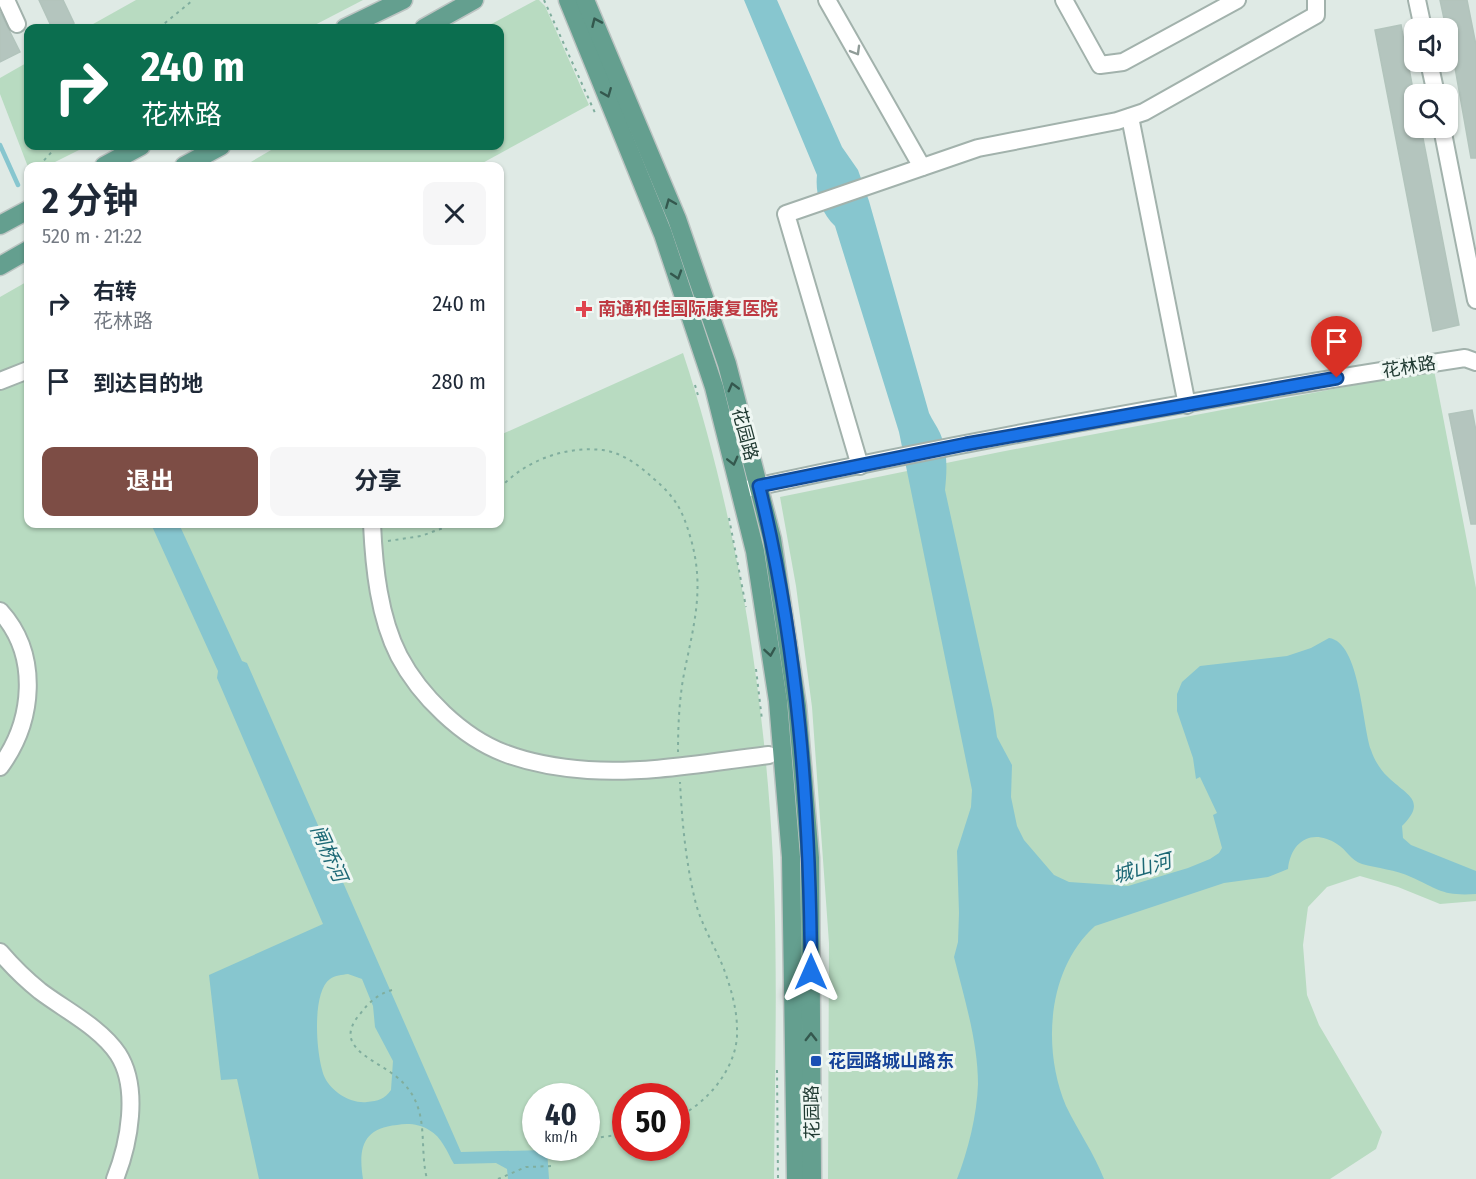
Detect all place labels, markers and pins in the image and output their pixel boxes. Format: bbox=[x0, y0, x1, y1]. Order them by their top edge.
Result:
place label: 南通和佳国际康复医院 bbox=[598, 298, 778, 320]
marker: 南通和佳国际康复医院 bbox=[575, 300, 593, 318]
pin bbox=[1311, 316, 1362, 378]
place label: 花园路城山路东 bbox=[828, 1050, 954, 1072]
marker: 花园路城山路东 bbox=[809, 1054, 823, 1068]

